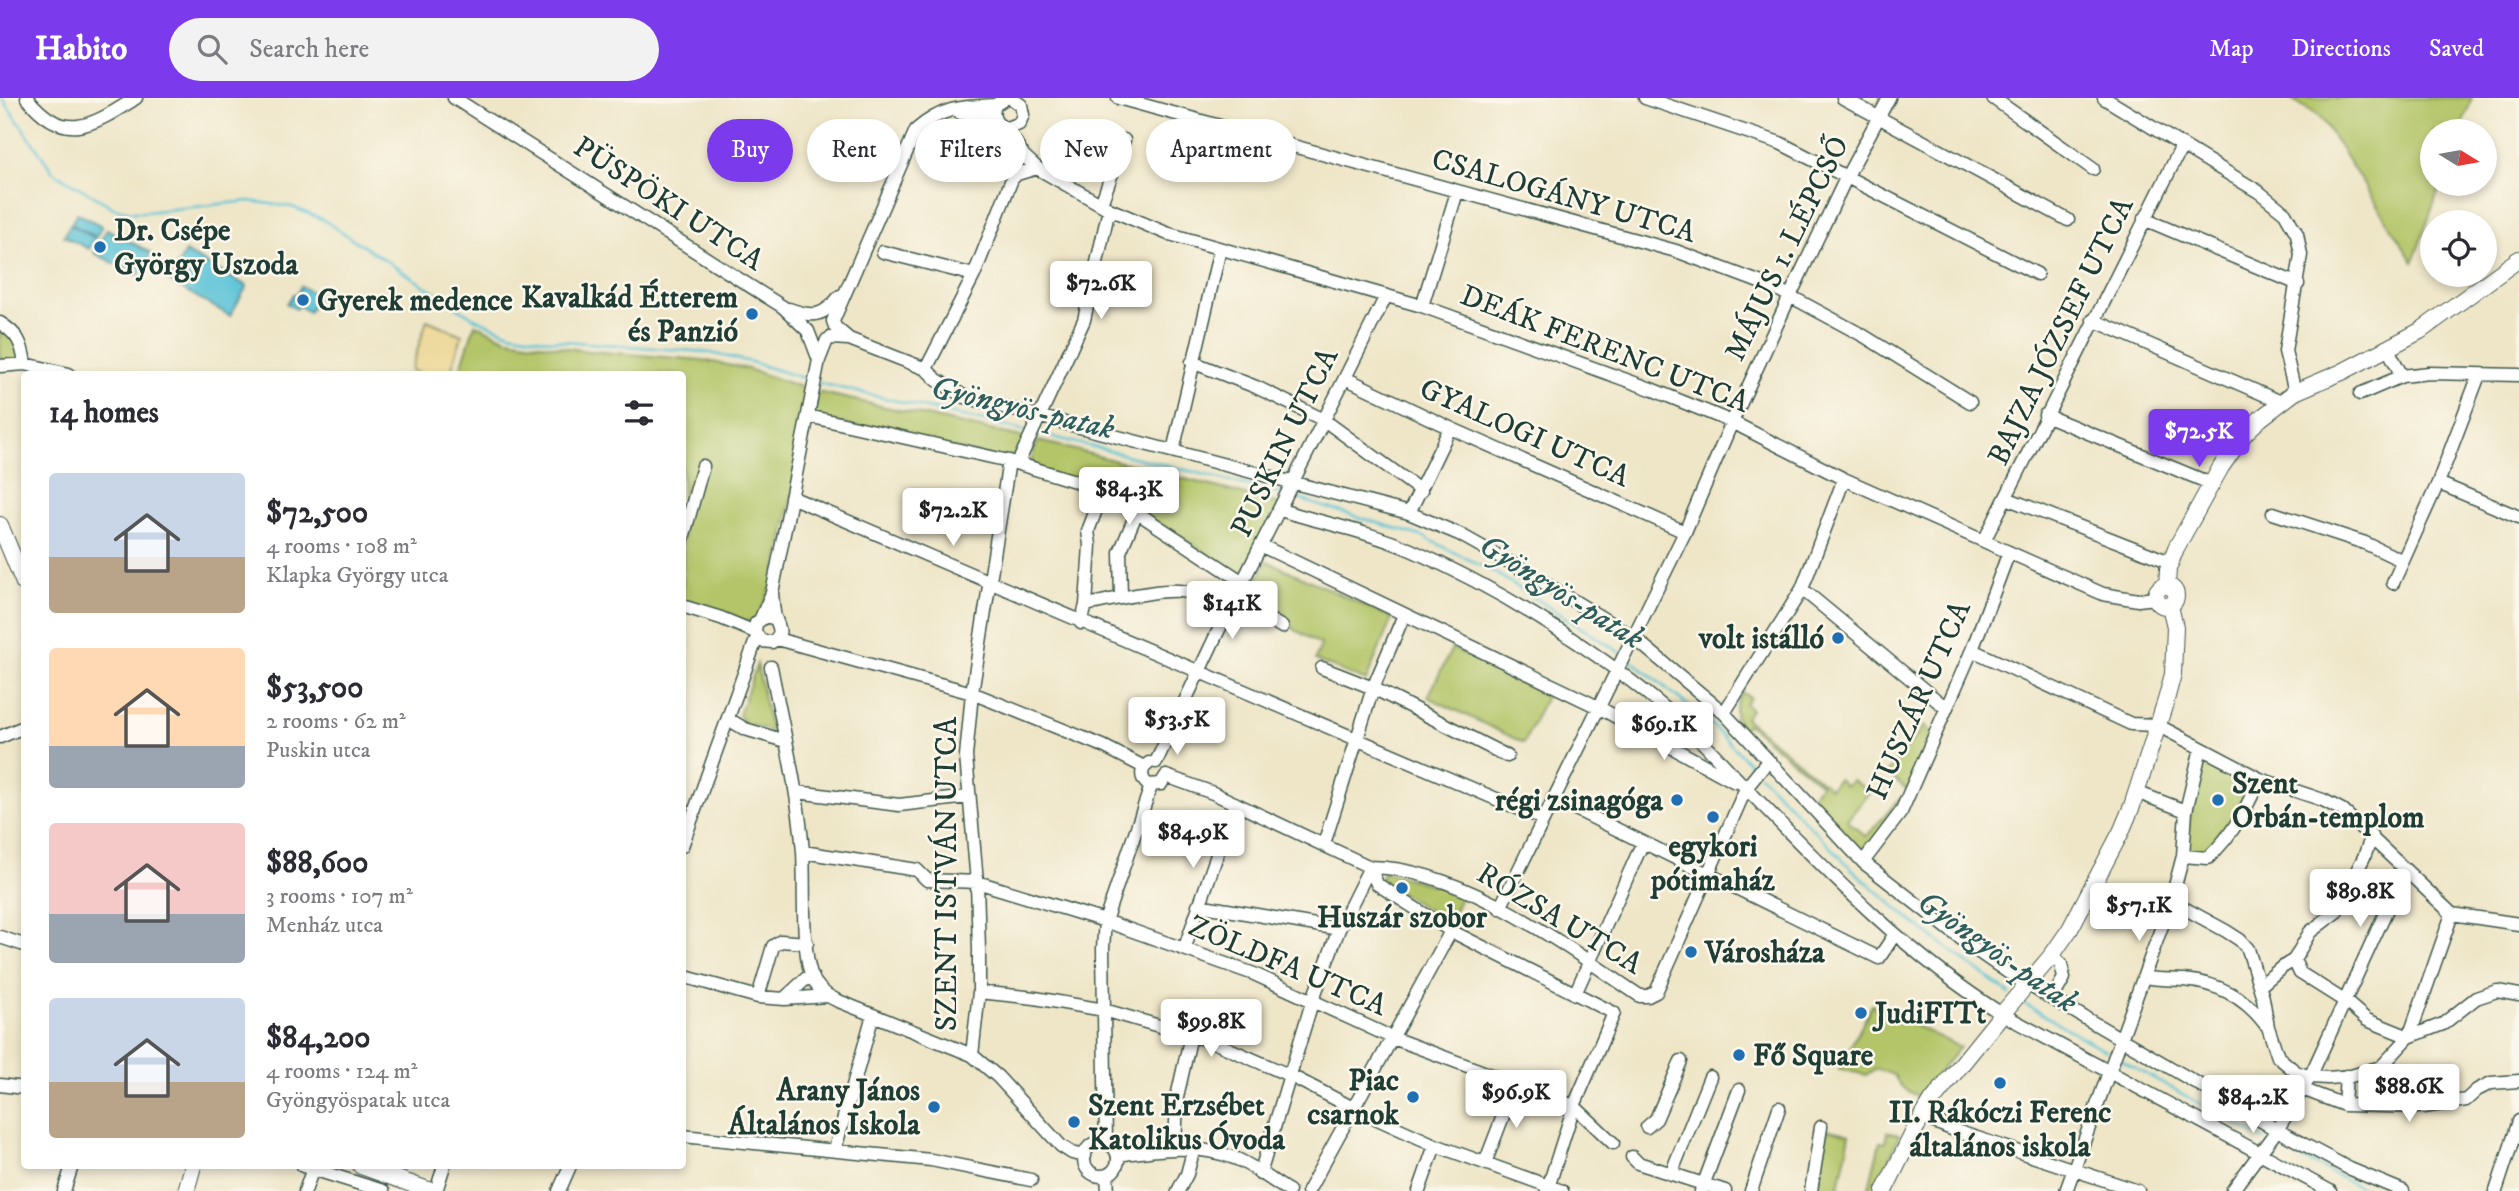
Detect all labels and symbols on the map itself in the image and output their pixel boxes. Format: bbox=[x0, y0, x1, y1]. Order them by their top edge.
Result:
north arrow bbox=[2420, 119, 2497, 196]
street label: PÜSPÖKI UTCA bbox=[566, 127, 772, 280]
street label: MÁJUS 1. LÉPCSŐ bbox=[1715, 129, 1858, 367]
street label: CSALOGÁNY UTCA bbox=[1427, 139, 1701, 252]
street label: BAJZA JÓZSEF UTCA bbox=[1979, 190, 2143, 472]
place label: Dr. Csépe György Uszoda bbox=[114, 213, 299, 284]
marker: Dr. Csépe György Uszoda bbox=[92, 239, 108, 255]
pin: $72.6K bbox=[1044, 262, 1158, 321]
street label: DEÁK FERENC UTCA bbox=[1455, 275, 1756, 422]
place label: Kavalkád Étterem és Panzió bbox=[521, 278, 738, 351]
place label: Gyerek medence bbox=[317, 283, 513, 320]
marker: Gyerek medence bbox=[295, 292, 311, 308]
marker: Kavalkád Étterem és Panzió bbox=[744, 306, 760, 322]
street label: PUSKIN UTCA bbox=[1224, 341, 1347, 543]
water label: Gyöngyös-patak bbox=[927, 368, 1119, 450]
street label: GYALOGI UTCA bbox=[1414, 371, 1636, 497]
pin: $72.5K bbox=[2142, 410, 2256, 469]
pin: $84.3K bbox=[1072, 468, 1186, 527]
pin: $72.2K bbox=[896, 489, 1010, 548]
water label: Gyöngyös-patak bbox=[1471, 526, 1651, 660]
pin: $141K bbox=[1183, 582, 1281, 641]
street label: HUSZÁR UTCA bbox=[1857, 594, 1980, 806]
place label: volt istálló bbox=[1698, 621, 1824, 658]
marker: volt istálló bbox=[1830, 630, 1846, 646]
pin: $53.5K bbox=[1120, 698, 1234, 757]
pin: $69.1K bbox=[1607, 702, 1721, 762]
street label: SZENT ISTVÁN UTCA bbox=[927, 716, 966, 1031]
place label: Szent Orbán-templom bbox=[2232, 766, 2425, 837]
place label: régi zsinagóga bbox=[1495, 783, 1664, 820]
marker: régi zsinagóga bbox=[1669, 792, 1685, 808]
marker: Szent Orbán-templom bbox=[2210, 792, 2226, 808]
marker: egykori pótimaház bbox=[1705, 809, 1721, 825]
pin: $84.9K bbox=[1136, 810, 1250, 870]
place label: egykori pótimaház bbox=[1650, 829, 1776, 900]
street label: RÓZSA UTCA bbox=[1470, 854, 1650, 984]
pin: $89.8K bbox=[2303, 870, 2417, 929]
marker: Huszár szobor bbox=[1394, 880, 1410, 896]
water label: Gyöngyös-patak bbox=[1909, 883, 2086, 1023]
pin: $57.1K bbox=[2082, 884, 2196, 943]
place label: Huszár szobor bbox=[1317, 900, 1488, 937]
street label: ZÖLDFA UTCA bbox=[1183, 907, 1393, 1025]
place label: Városháza bbox=[1704, 935, 1826, 972]
marker: Városháza bbox=[1683, 944, 1699, 960]
place label: JudiFITt bbox=[1872, 996, 1986, 1033]
pin: $99.8K bbox=[1154, 1000, 1268, 1059]
marker: JudiFITt bbox=[1853, 1005, 1869, 1021]
place label: Fő Square bbox=[1753, 1038, 1874, 1075]
marker: Fő Square bbox=[1731, 1047, 1747, 1063]
place label: Piac csarnok bbox=[1307, 1063, 1400, 1134]
pin: $88.6K bbox=[2352, 1065, 2466, 1124]
pin: $96.9K bbox=[1459, 1070, 1573, 1130]
place label: Arany János Általános Iskola bbox=[727, 1073, 921, 1144]
marker: II. Rákóczi Ferenc általános iskola bbox=[1992, 1075, 2008, 1091]
pin: $84.2K bbox=[2196, 1076, 2310, 1135]
place label: Szent Erzsébet Katolikus Óvoda bbox=[1088, 1088, 1286, 1159]
marker: Piac csarnok bbox=[1405, 1089, 1421, 1105]
place label: II. Rákóczi Ferenc általános iskola bbox=[1889, 1095, 2111, 1166]
marker: Arany János Általános Iskola bbox=[926, 1099, 942, 1115]
marker: Szent Erzsébet Katolikus Óvoda bbox=[1066, 1114, 1082, 1130]

